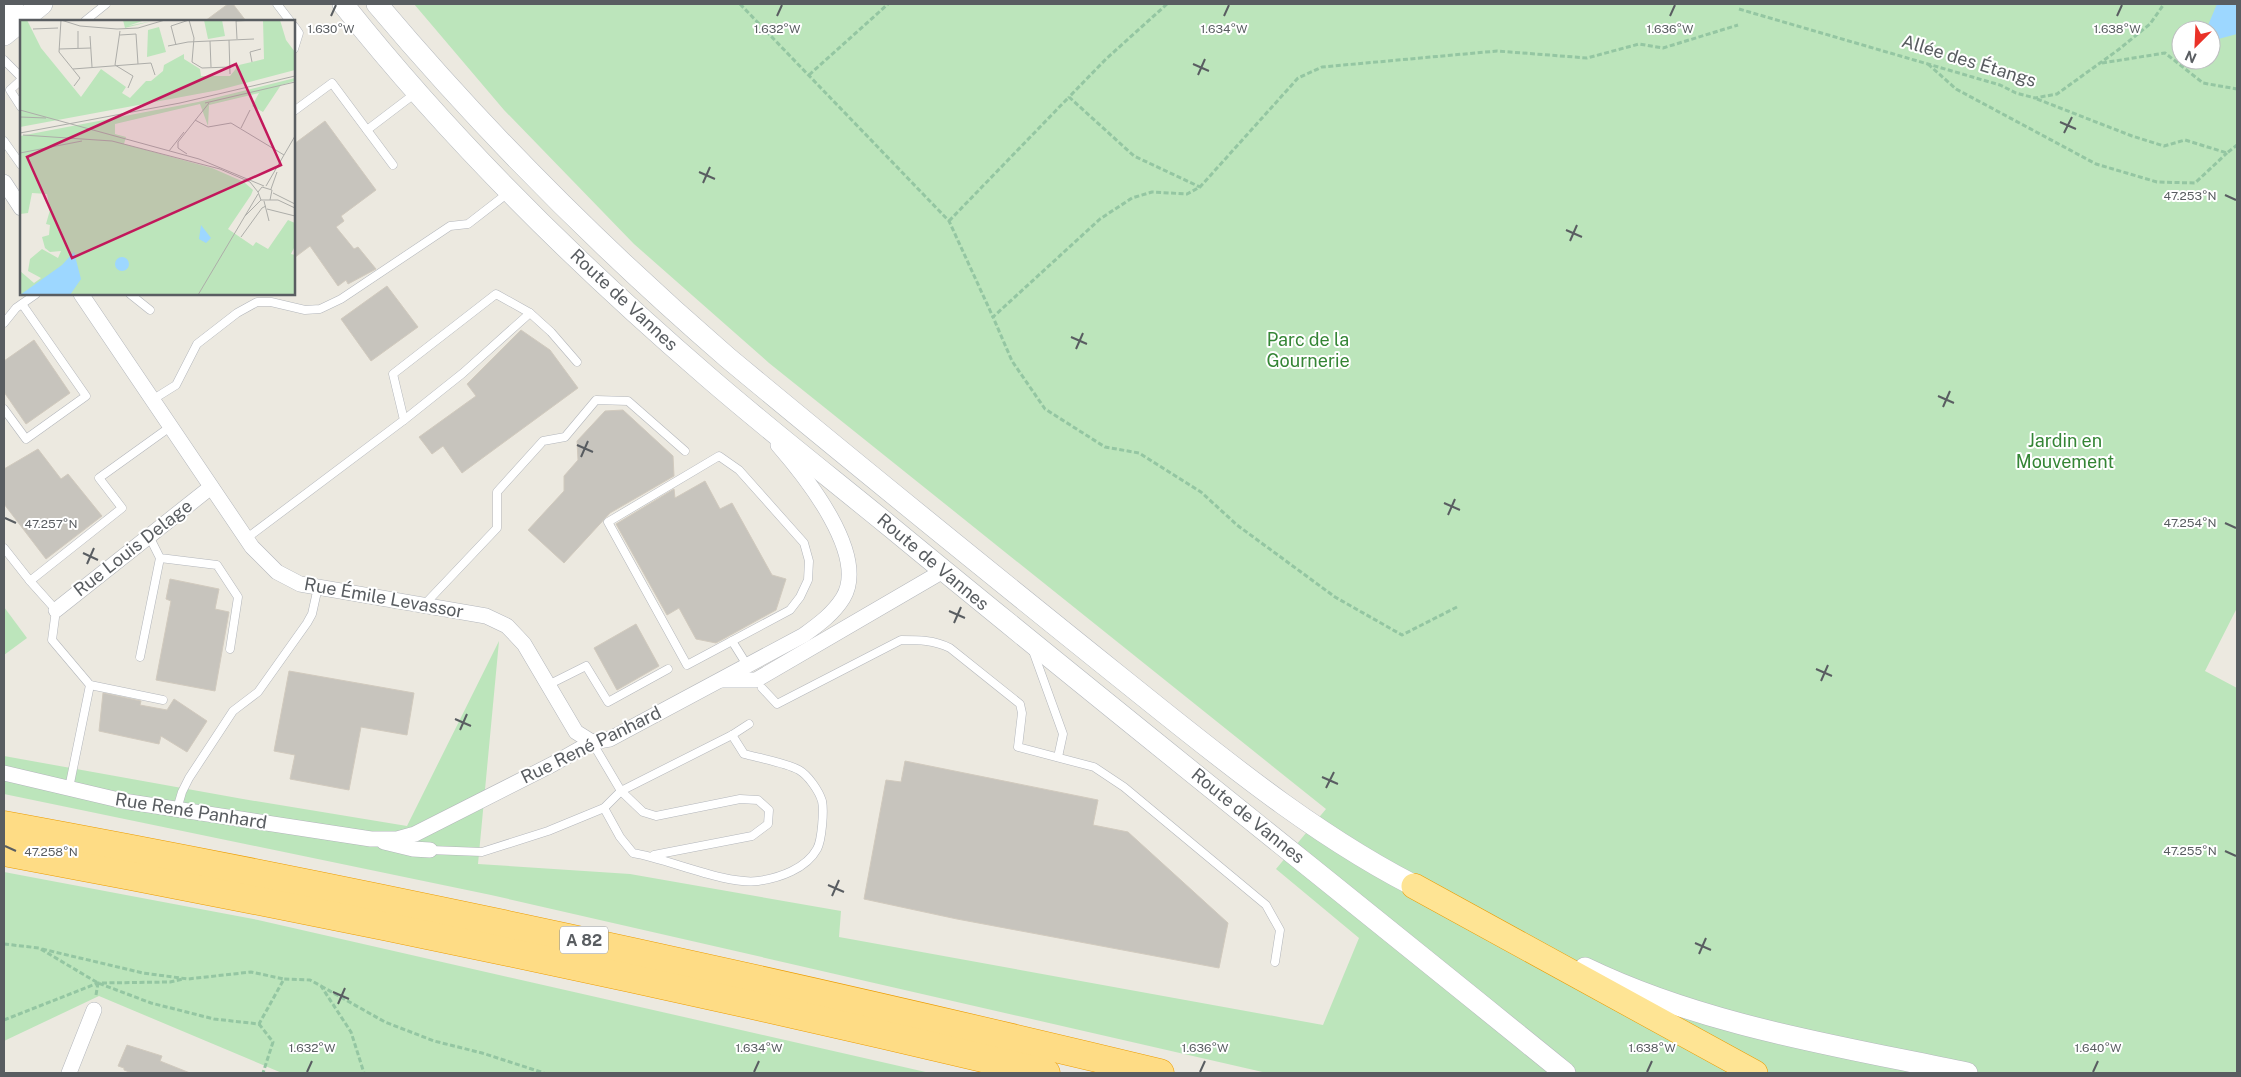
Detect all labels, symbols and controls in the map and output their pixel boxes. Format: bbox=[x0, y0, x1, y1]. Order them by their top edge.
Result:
inset map bbox=[20, 20, 295, 295]
north arrow bbox=[2171, 20, 2221, 70]
text: 1.630°W bbox=[308, 22, 355, 36]
text: 1.632°W bbox=[754, 22, 801, 36]
text: 1.634°W bbox=[1200, 22, 1248, 36]
text: 1.636°W bbox=[1647, 22, 1694, 36]
text: 1.638°W bbox=[2093, 22, 2141, 36]
street label: Allée des Étangs bbox=[1899, 29, 2039, 91]
text: N bbox=[2182, 47, 2199, 66]
text: 47.253°N bbox=[2163, 189, 2217, 203]
street label: Route de Vannes bbox=[566, 244, 683, 355]
park label: Parc de la Gournerie bbox=[1266, 329, 1350, 371]
park label: Jardin en Mouvement bbox=[2016, 430, 2114, 472]
street label: Rue Louis Delage bbox=[69, 495, 196, 600]
street label: Route de Vannes bbox=[873, 509, 994, 615]
text: 47.254°N bbox=[2163, 516, 2217, 530]
text: 47.257°N bbox=[25, 517, 77, 531]
street label: Rue Émile Levassor bbox=[303, 572, 466, 622]
street label: Rue René Panhard bbox=[517, 701, 664, 788]
street label: Route de Vannes bbox=[1187, 764, 1309, 868]
street label: Rue René Panhard bbox=[114, 788, 268, 833]
text: 47.255°N bbox=[2163, 844, 2217, 858]
text: 47.258°N bbox=[24, 845, 78, 859]
road number: A 82 bbox=[560, 926, 608, 954]
text: 1.632°W bbox=[289, 1041, 336, 1055]
text: 1.634°W bbox=[735, 1041, 783, 1055]
text: 1.636°W bbox=[1182, 1041, 1229, 1055]
text: 1.638°W bbox=[1628, 1041, 1676, 1055]
text: 1.640°W bbox=[2075, 1041, 2122, 1055]

